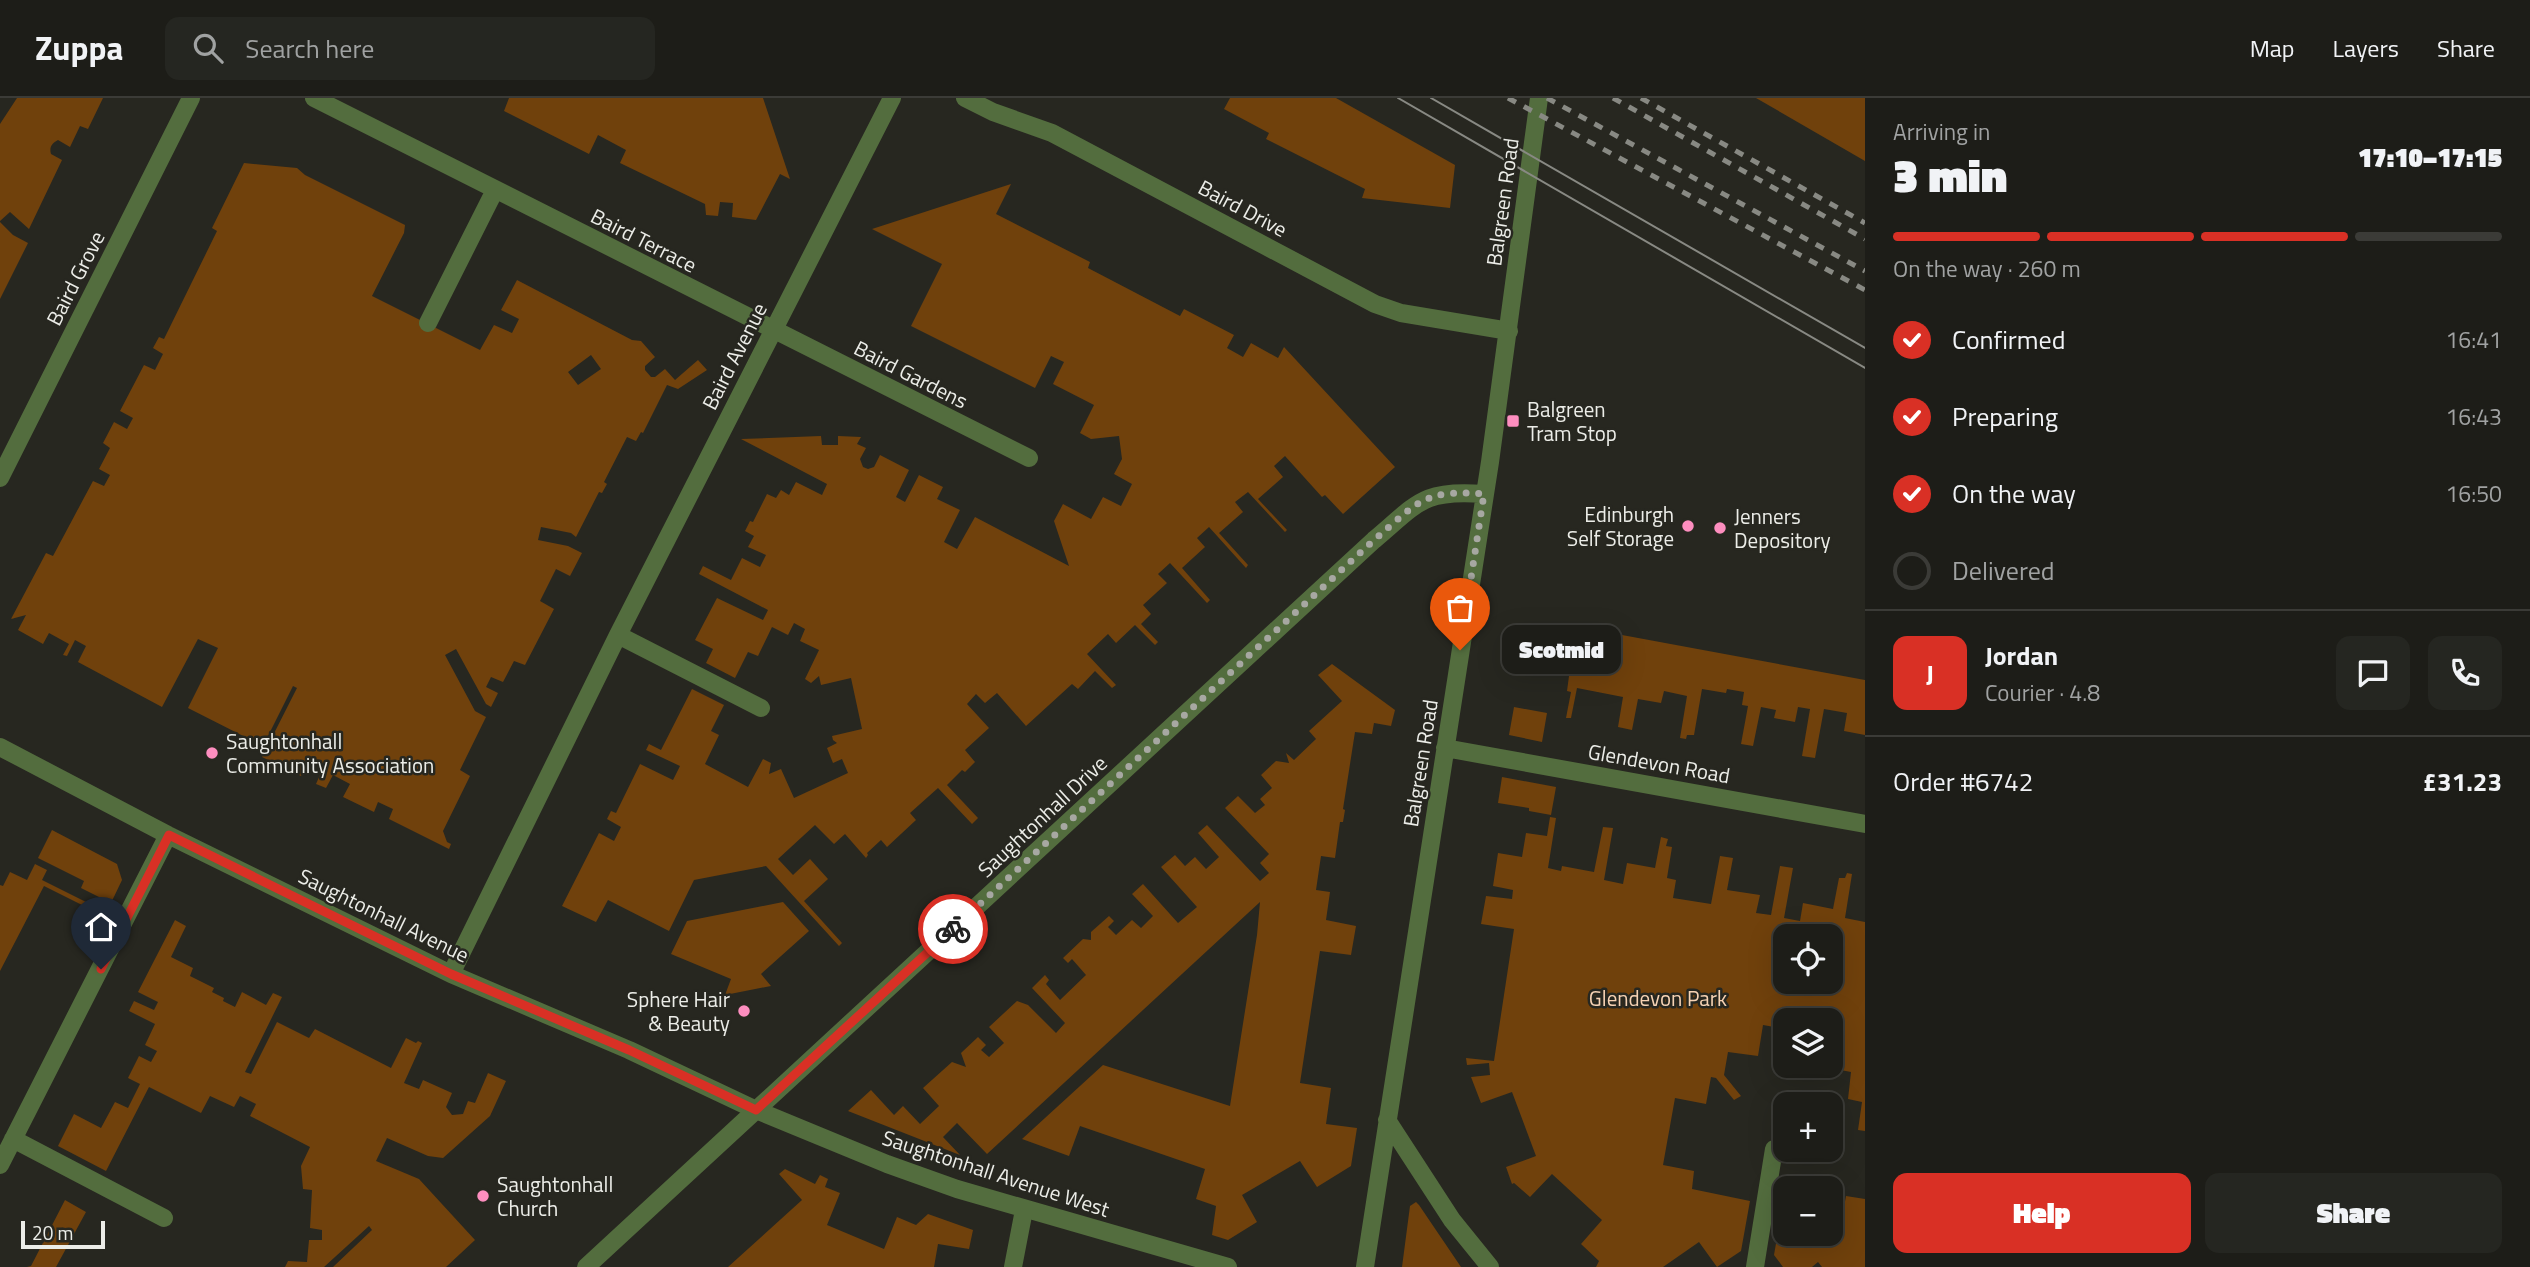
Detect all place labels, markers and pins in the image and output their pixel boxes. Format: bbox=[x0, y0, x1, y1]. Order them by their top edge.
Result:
place label: Balgreen Tram Stop bbox=[1527, 393, 1617, 449]
marker: Balgreen Tram Stop bbox=[1505, 413, 1521, 429]
place label: Edinburgh Self Storage bbox=[1567, 498, 1674, 554]
place label: Jenners Depository bbox=[1734, 500, 1831, 556]
marker: Edinburgh Self Storage bbox=[1680, 518, 1696, 534]
marker: Jenners Depository bbox=[1712, 520, 1728, 536]
pin bbox=[1430, 578, 1490, 650]
callout: Scotmid bbox=[1502, 626, 1621, 674]
place label: Saughtonhall Community Association bbox=[226, 725, 434, 781]
marker: Saughtonhall Community Association bbox=[204, 745, 220, 761]
pin bbox=[71, 897, 131, 969]
place label: Sphere Hair & Beauty bbox=[627, 983, 730, 1039]
marker: Sphere Hair & Beauty bbox=[736, 1003, 752, 1019]
place label: Saughtonhall Church bbox=[497, 1168, 613, 1224]
marker: Saughtonhall Church bbox=[475, 1188, 491, 1204]

